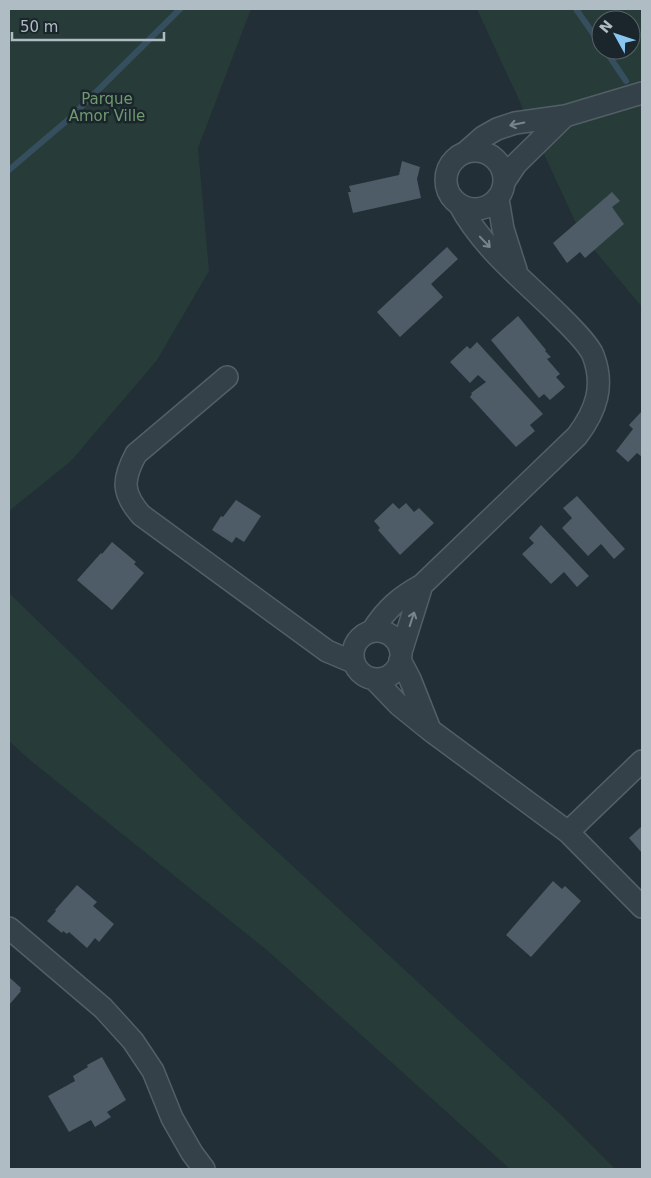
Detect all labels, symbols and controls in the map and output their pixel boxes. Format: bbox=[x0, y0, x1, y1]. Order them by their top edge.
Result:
scale bar bbox=[12, 10, 165, 42]
north arrow bbox=[591, 10, 641, 60]
text: N bbox=[596, 17, 616, 36]
text: 50 m bbox=[20, 18, 58, 36]
park label: Parque Amor Ville bbox=[69, 90, 145, 125]
one-way arrow bbox=[509, 119, 525, 129]
one-way arrow bbox=[479, 236, 492, 248]
one-way arrow bbox=[408, 611, 418, 627]

